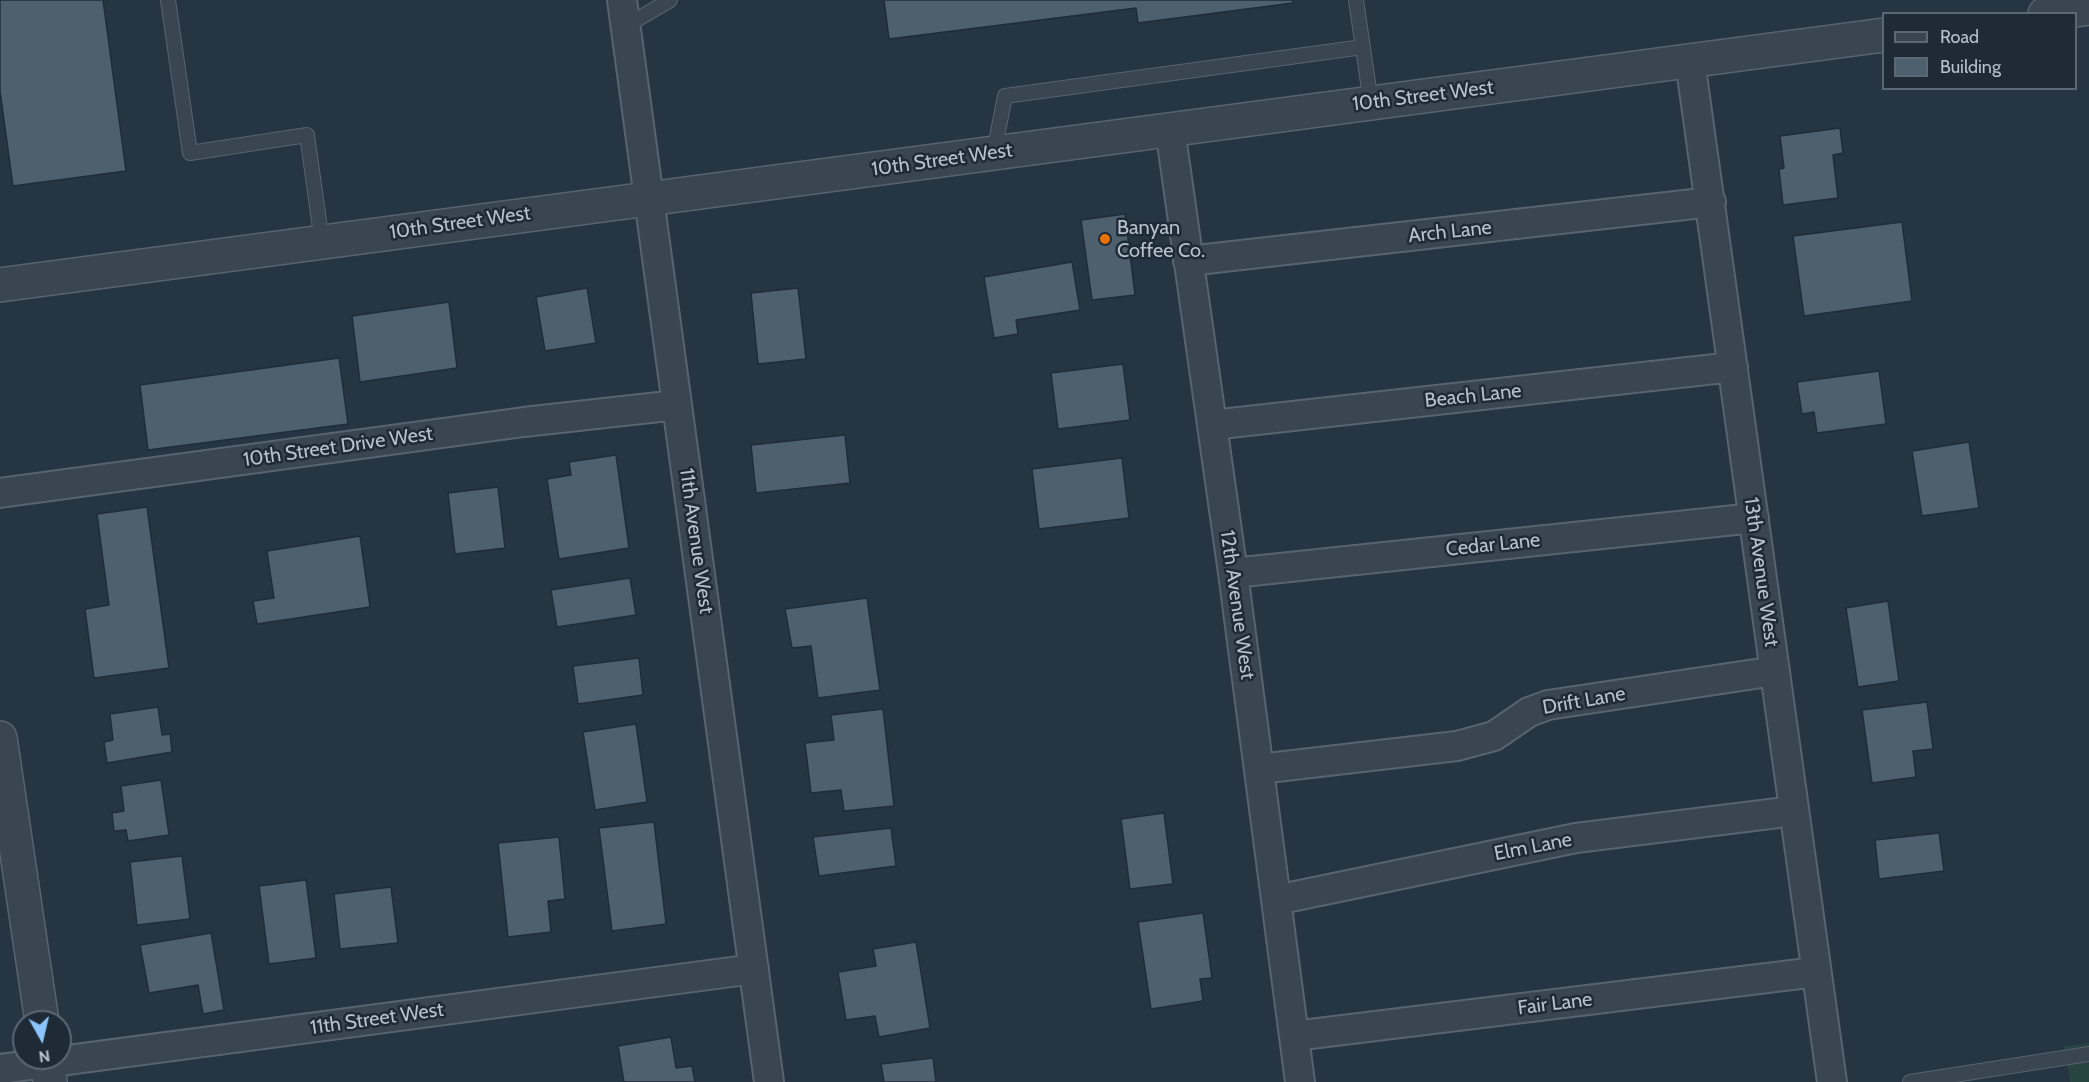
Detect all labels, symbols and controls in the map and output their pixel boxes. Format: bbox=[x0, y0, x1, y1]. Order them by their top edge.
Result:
legend bbox=[1882, 12, 2077, 90]
text: Road bbox=[1940, 26, 1979, 48]
text: Building bbox=[1940, 56, 2001, 78]
street label: 10th Street West bbox=[1351, 75, 1495, 117]
street label: 10th Street West bbox=[870, 138, 1014, 182]
street label: 10th Street West bbox=[388, 201, 532, 245]
place label: Banyan Coffee Co. bbox=[1117, 216, 1205, 263]
street label: Arch Lane bbox=[1407, 216, 1493, 248]
marker: Banyan Coffee Co. bbox=[1098, 232, 1112, 246]
street label: Beach Lane bbox=[1423, 379, 1523, 413]
street label: 10th Street Drive West bbox=[242, 422, 434, 472]
street label: 11th Avenue West bbox=[674, 467, 718, 615]
street label: 13th Avenue West bbox=[1739, 496, 1783, 648]
street label: Cedar Lane bbox=[1445, 528, 1541, 562]
street label: 12th Avenue West bbox=[1215, 529, 1259, 681]
street label: Drift Lane bbox=[1541, 682, 1627, 720]
street label: Elm Lane bbox=[1492, 828, 1574, 866]
street label: Fair Lane bbox=[1516, 988, 1594, 1020]
street label: 11th Street West bbox=[309, 998, 445, 1040]
north arrow bbox=[12, 1010, 72, 1070]
text: N bbox=[37, 1046, 51, 1067]

